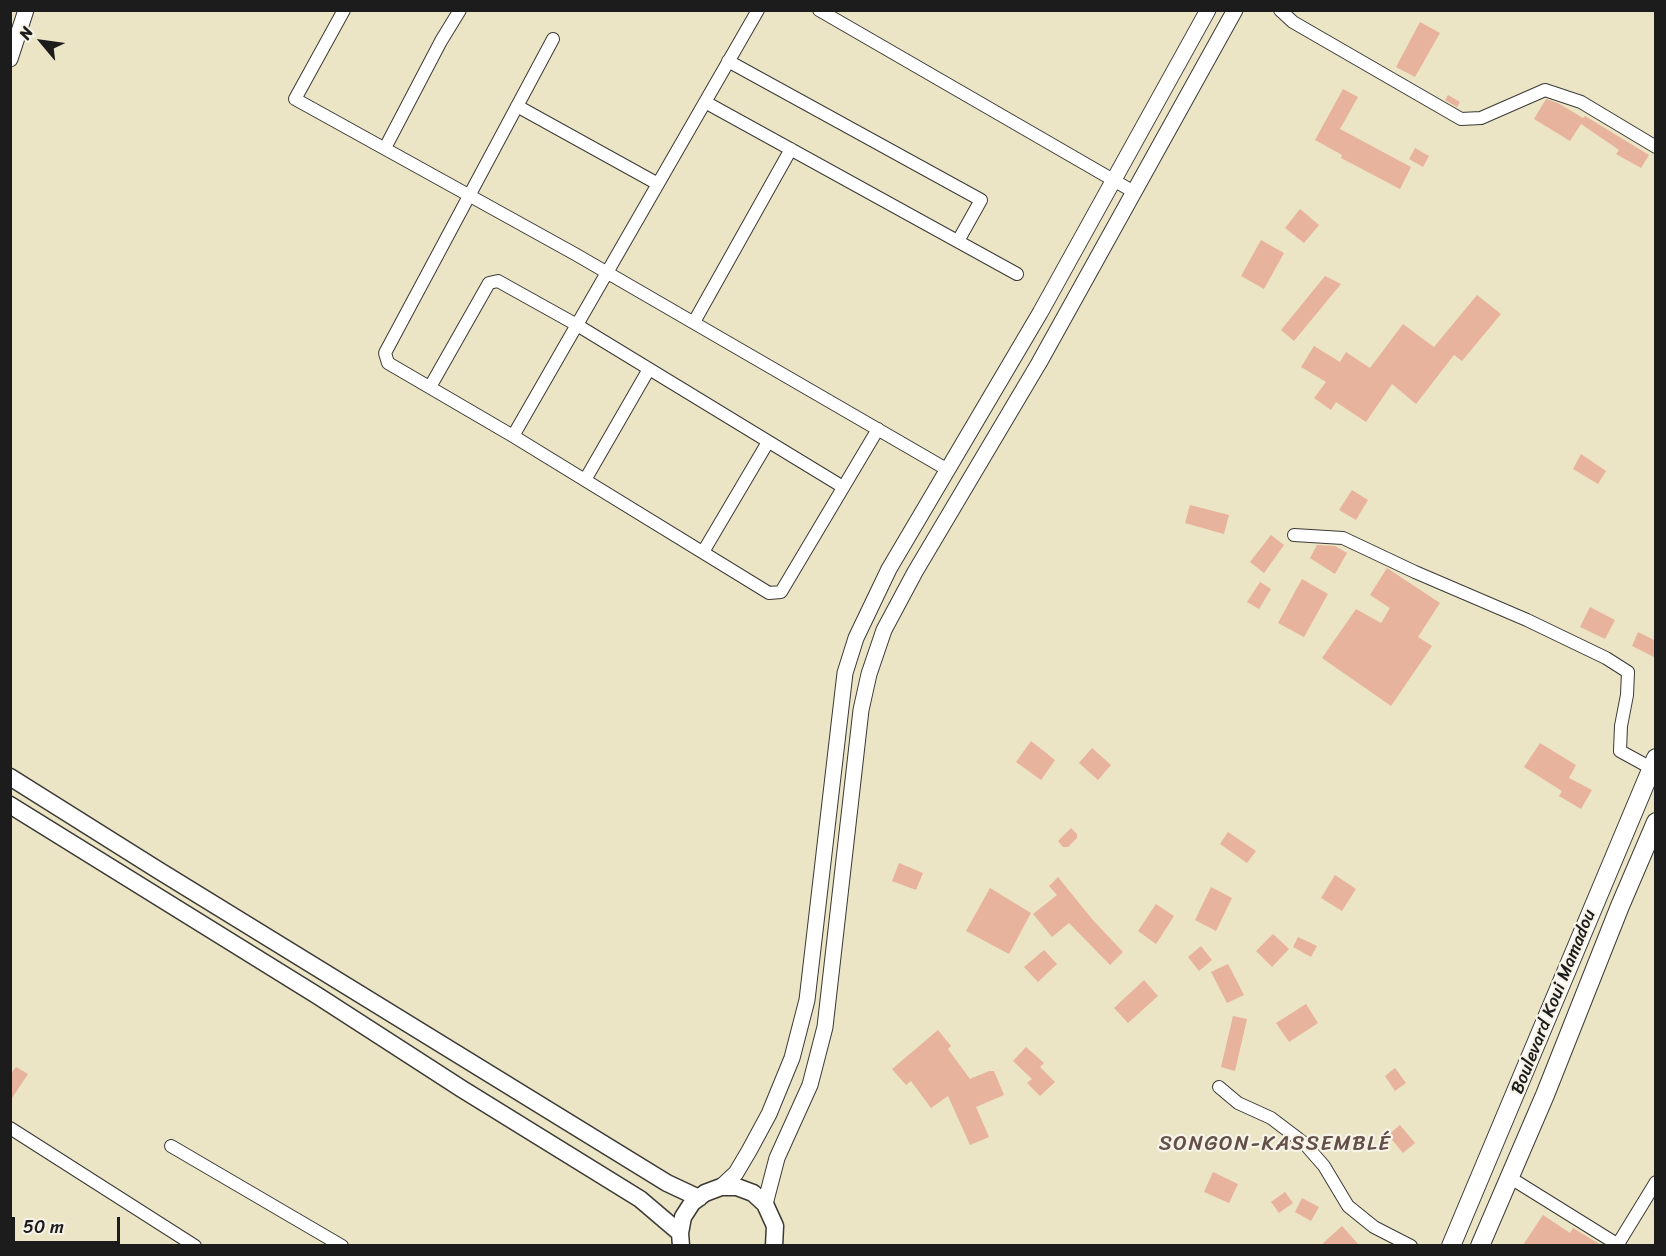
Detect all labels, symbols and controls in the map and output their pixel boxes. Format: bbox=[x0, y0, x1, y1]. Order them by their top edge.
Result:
north arrow bbox=[12, 12, 72, 72]
text: N bbox=[10, 21, 41, 45]
street label: Boulevard Koui Mamadou bbox=[1507, 907, 1601, 1097]
district label: SONGON-KASSEMBLÉ bbox=[1159, 1132, 1391, 1158]
scale bar bbox=[15, 1205, 123, 1243]
text: 50 m bbox=[23, 1211, 64, 1243]

